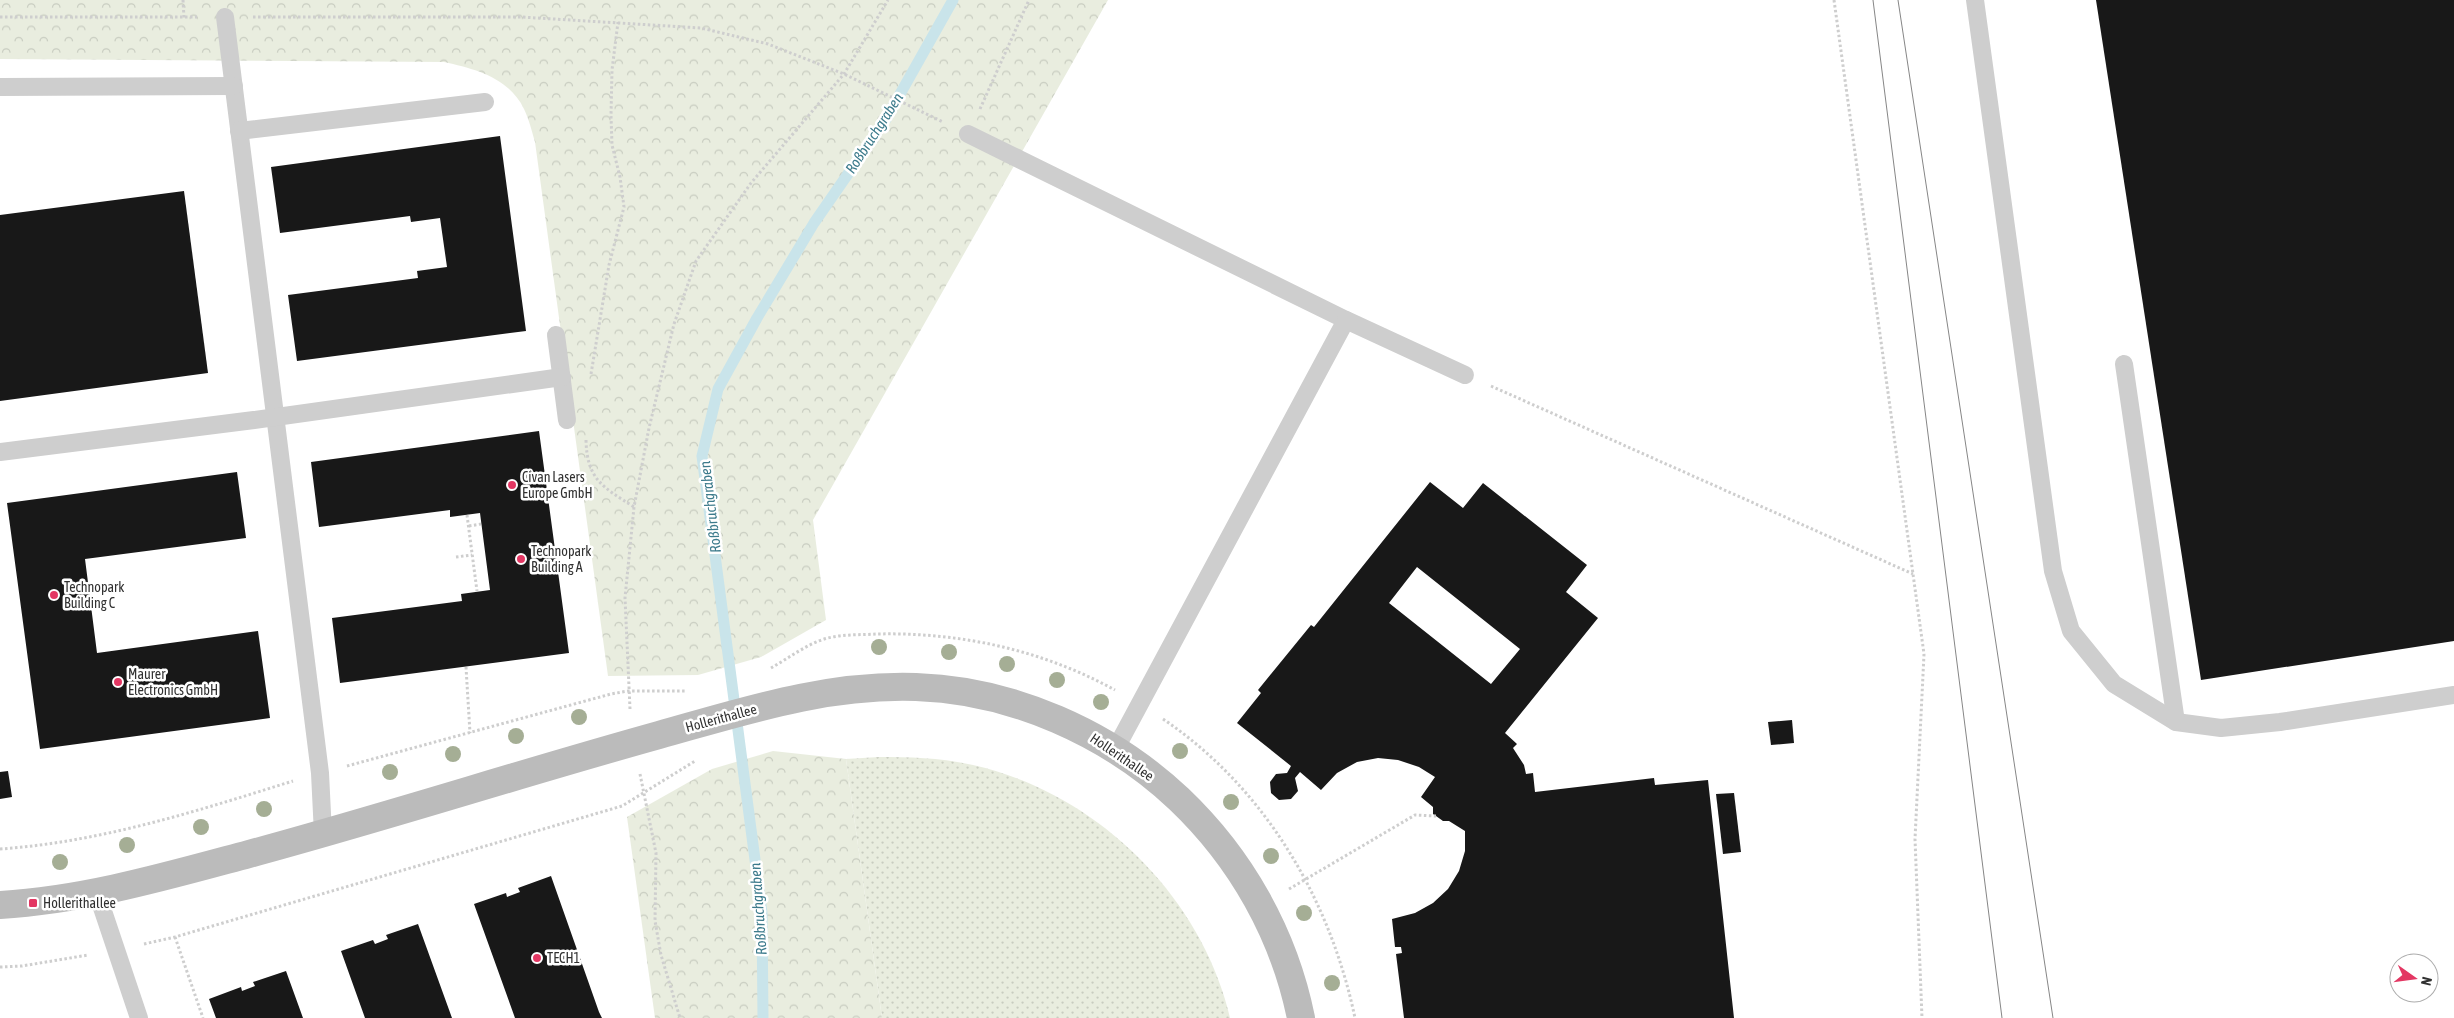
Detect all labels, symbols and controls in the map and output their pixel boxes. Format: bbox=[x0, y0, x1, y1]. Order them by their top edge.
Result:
water label: Roßbruchgraben bbox=[842, 90, 906, 176]
water label: Roßbruchgraben bbox=[696, 460, 724, 554]
place label: Civan Lasers Europe GmbH bbox=[522, 469, 593, 501]
marker: Civan Lasers Europe GmbH bbox=[506, 479, 518, 491]
place label: Technopark Building A bbox=[531, 543, 591, 575]
marker: Technopark Building A bbox=[515, 553, 527, 565]
place label: Technopark Building C bbox=[64, 579, 124, 611]
marker: Technopark Building C bbox=[48, 589, 60, 601]
place label: Maurer Electronics GmbH bbox=[128, 666, 218, 698]
marker: Maurer Electronics GmbH bbox=[112, 676, 124, 688]
street label: Hollerithallee bbox=[684, 701, 758, 735]
street label: Hollerithallee bbox=[1087, 730, 1157, 784]
water label: Roßbruchgraben bbox=[746, 862, 770, 956]
place label: Hollerithallee bbox=[43, 895, 116, 911]
marker: Hollerithallee bbox=[27, 897, 39, 909]
place label: TECH1 bbox=[547, 950, 580, 966]
marker: TECH1 bbox=[531, 952, 543, 964]
north arrow bbox=[2389, 953, 2439, 1003]
text: N bbox=[2418, 975, 2435, 987]

